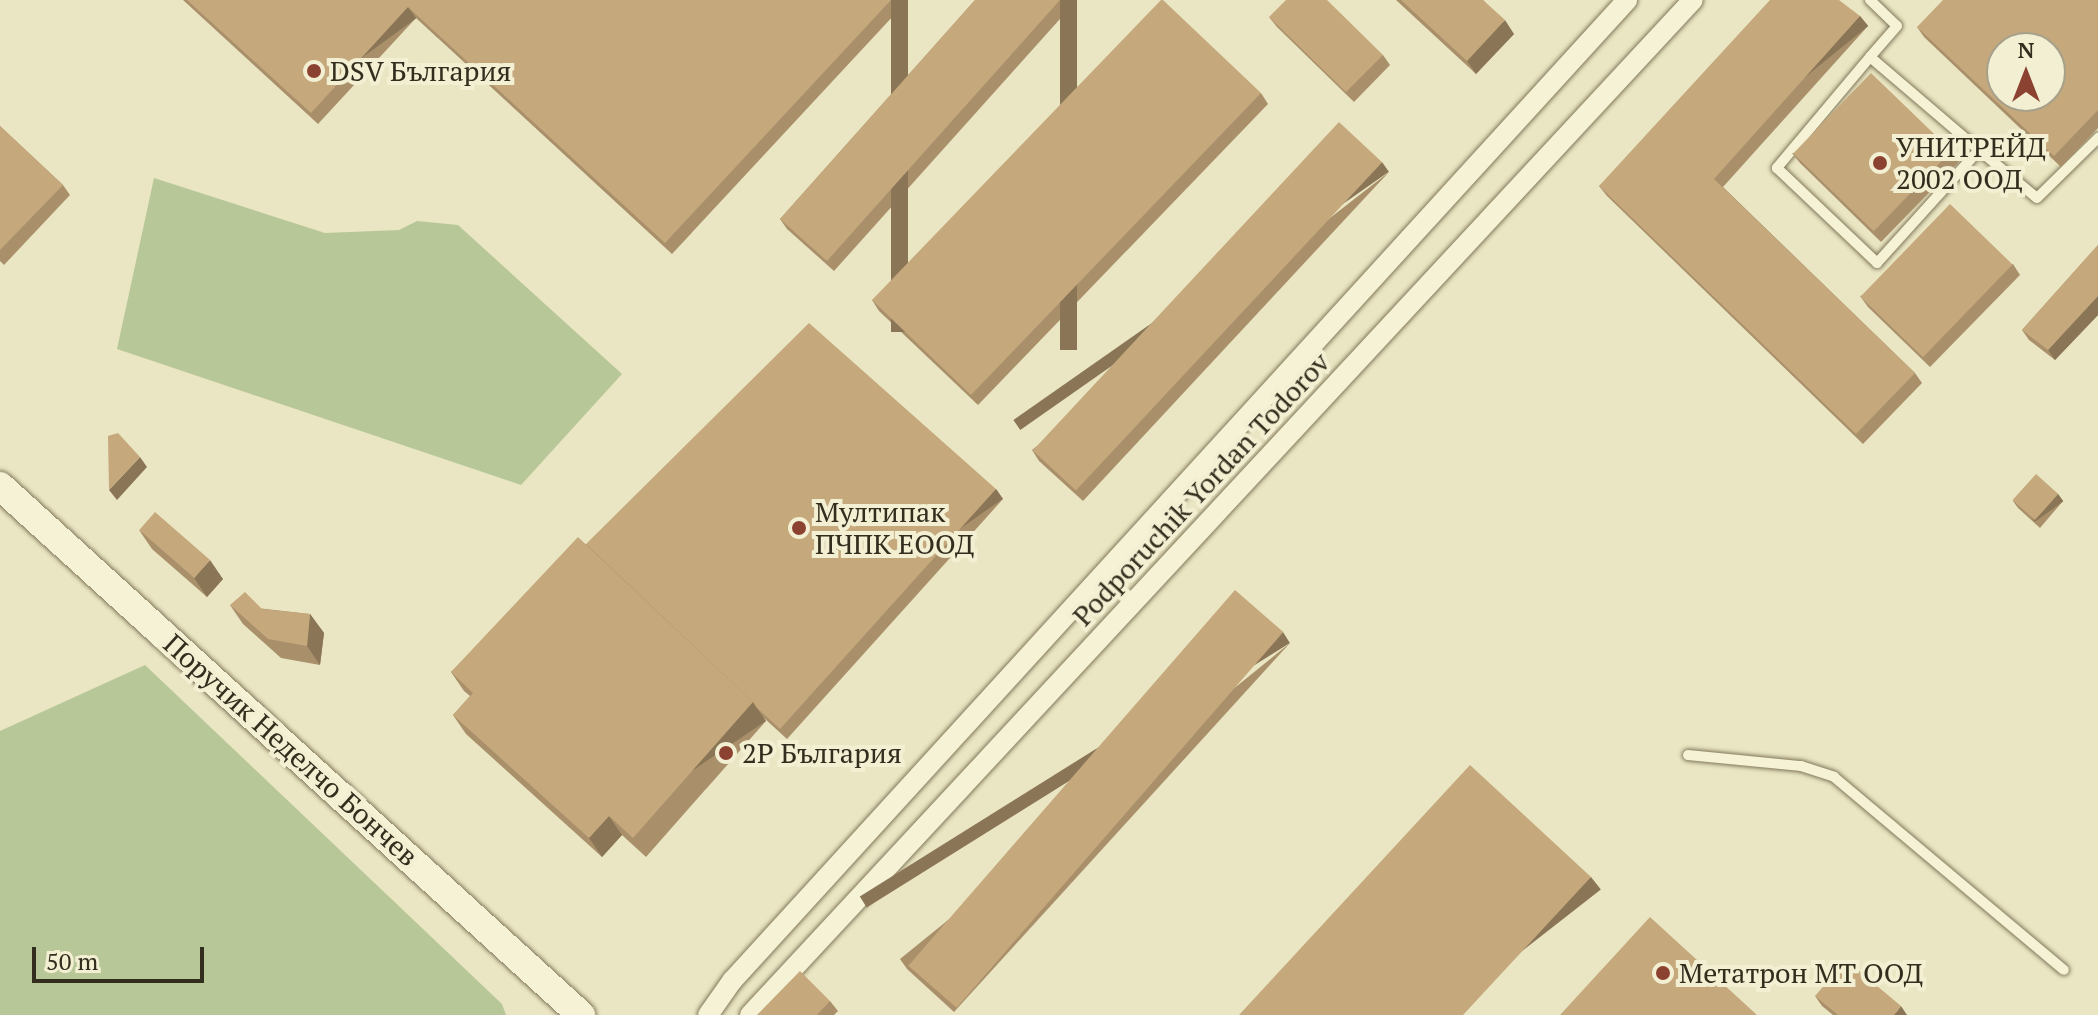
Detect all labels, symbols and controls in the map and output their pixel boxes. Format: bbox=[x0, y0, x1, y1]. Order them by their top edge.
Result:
north arrow bbox=[1986, 32, 2066, 112]
text: N bbox=[2018, 35, 2034, 64]
place label: DSV България bbox=[330, 54, 512, 88]
marker: DSV България bbox=[305, 62, 323, 80]
place label: УНИТРЕЙД 2002 ООД bbox=[1896, 130, 2046, 196]
marker: УНИТРЕЙД 2002 ООД bbox=[1871, 154, 1889, 172]
street label: Podporuchik Yordan Todorov bbox=[1066, 346, 1336, 632]
place label: Мултипак ПЧПК ЕООД bbox=[815, 495, 974, 561]
marker: Мултипак ПЧПК ЕООД bbox=[790, 519, 808, 537]
street label: Поручик Неделчо Бончев bbox=[157, 627, 425, 873]
place label: 2Р България bbox=[742, 736, 902, 770]
marker: 2Р България bbox=[717, 744, 735, 762]
scale bar bbox=[36, 931, 208, 981]
text: 50 m bbox=[46, 945, 98, 977]
place label: Метатрон МТ ООД bbox=[1679, 956, 1923, 990]
marker: Метатрон МТ ООД bbox=[1654, 964, 1672, 982]

